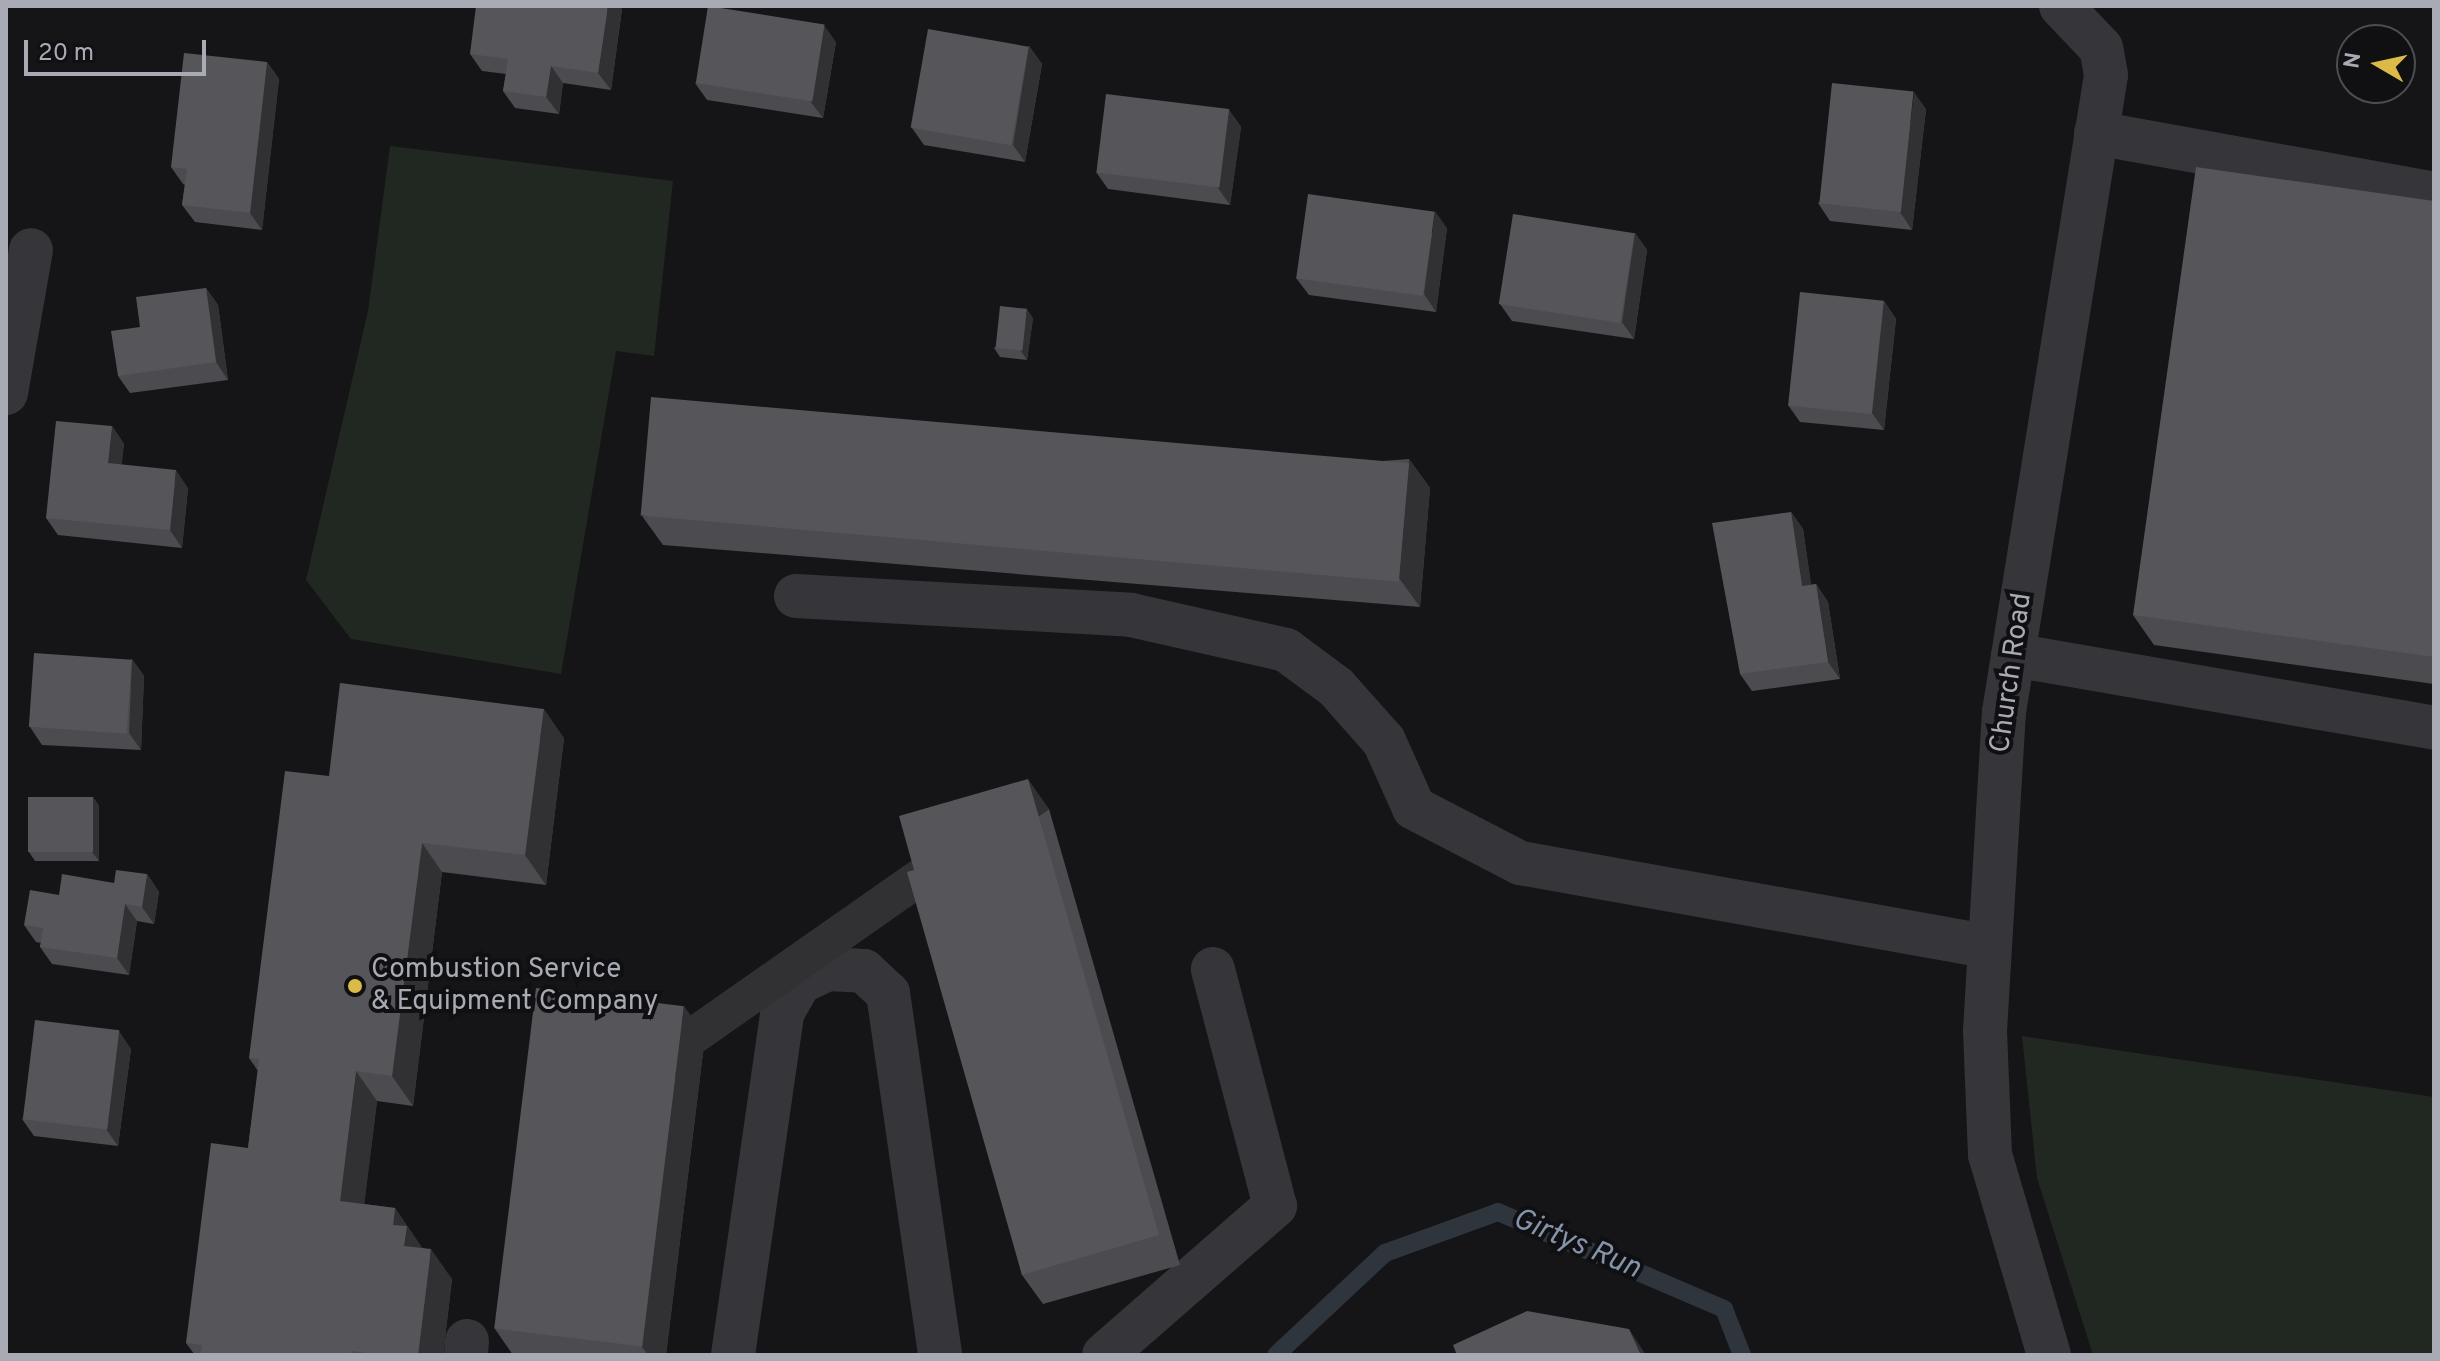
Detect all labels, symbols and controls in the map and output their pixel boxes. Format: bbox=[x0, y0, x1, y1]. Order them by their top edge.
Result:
scale bar bbox=[28, 24, 210, 74]
north arrow bbox=[2336, 24, 2416, 104]
text: 20 m bbox=[38, 39, 94, 69]
text: N bbox=[2339, 51, 2368, 70]
street label: Church Road bbox=[1984, 591, 2040, 755]
place label: Combustion Service & Equipment Company bbox=[371, 953, 658, 1019]
marker: Combustion Service & Equipment Company bbox=[346, 977, 364, 995]
water label: Girtys Run bbox=[1507, 1202, 1645, 1288]

